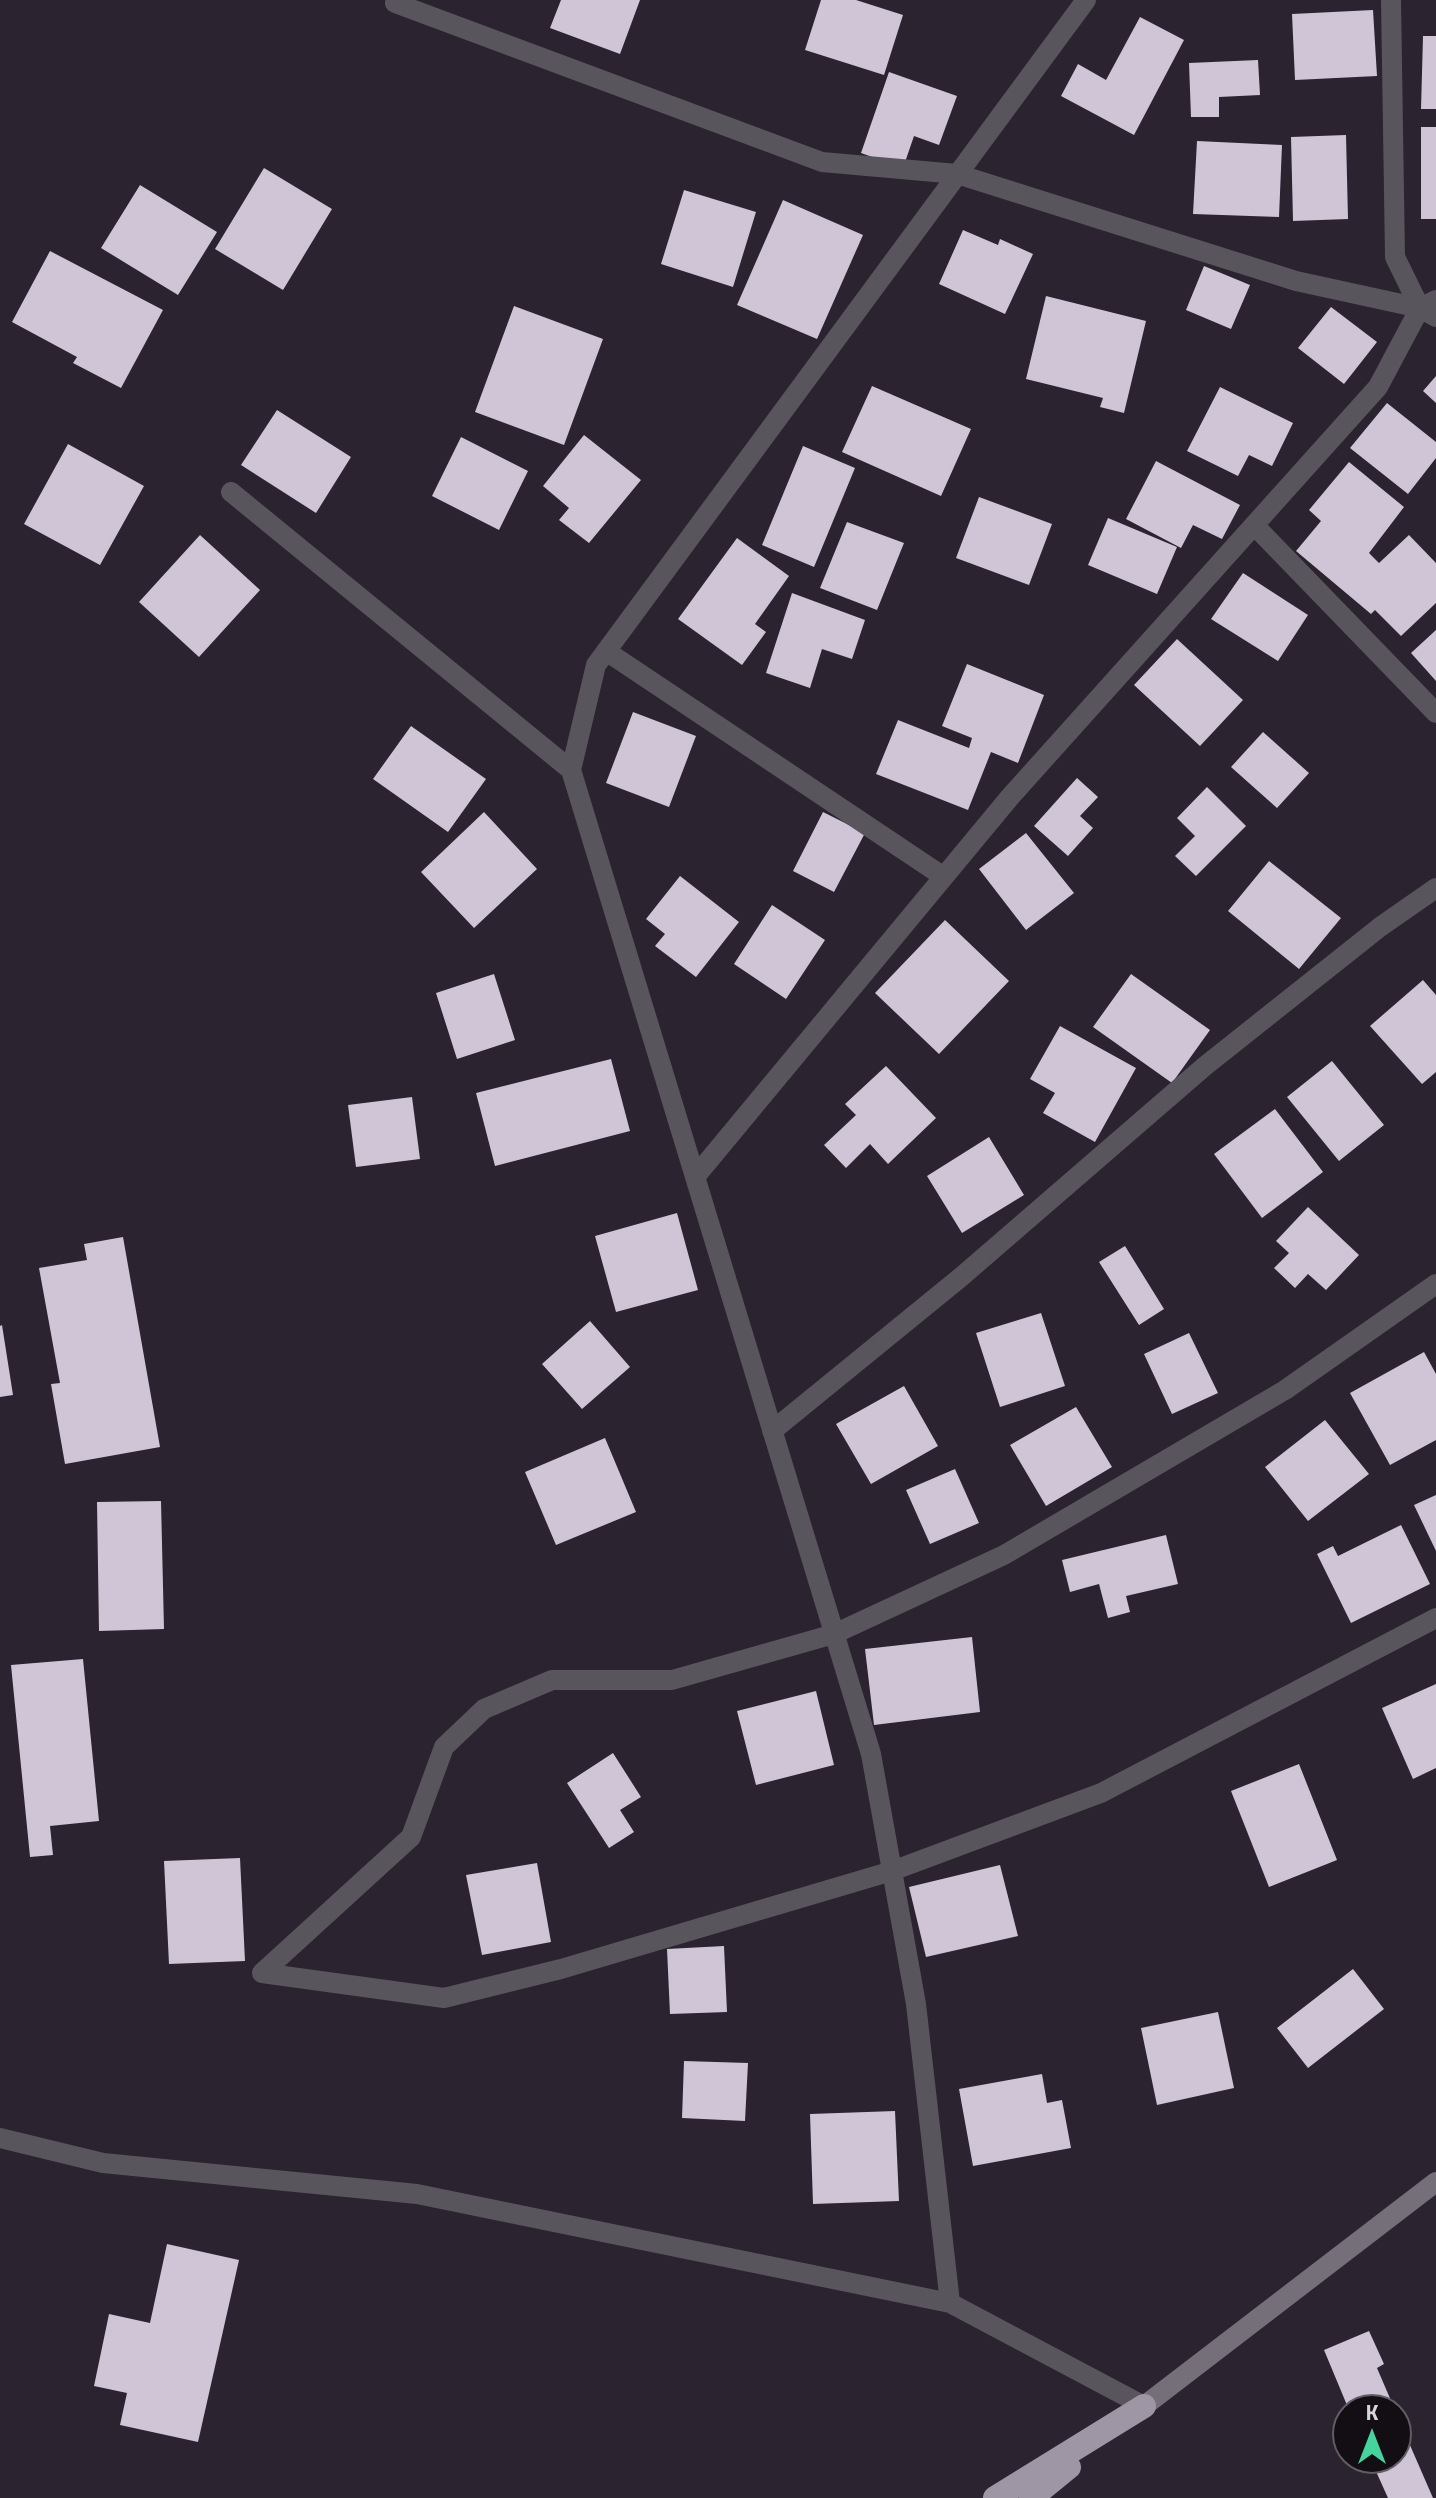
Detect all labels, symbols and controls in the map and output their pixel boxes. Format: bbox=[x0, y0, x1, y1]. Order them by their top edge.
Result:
north arrow bbox=[1332, 2394, 1412, 2474]
text: K bbox=[1365, 2395, 1379, 2429]

